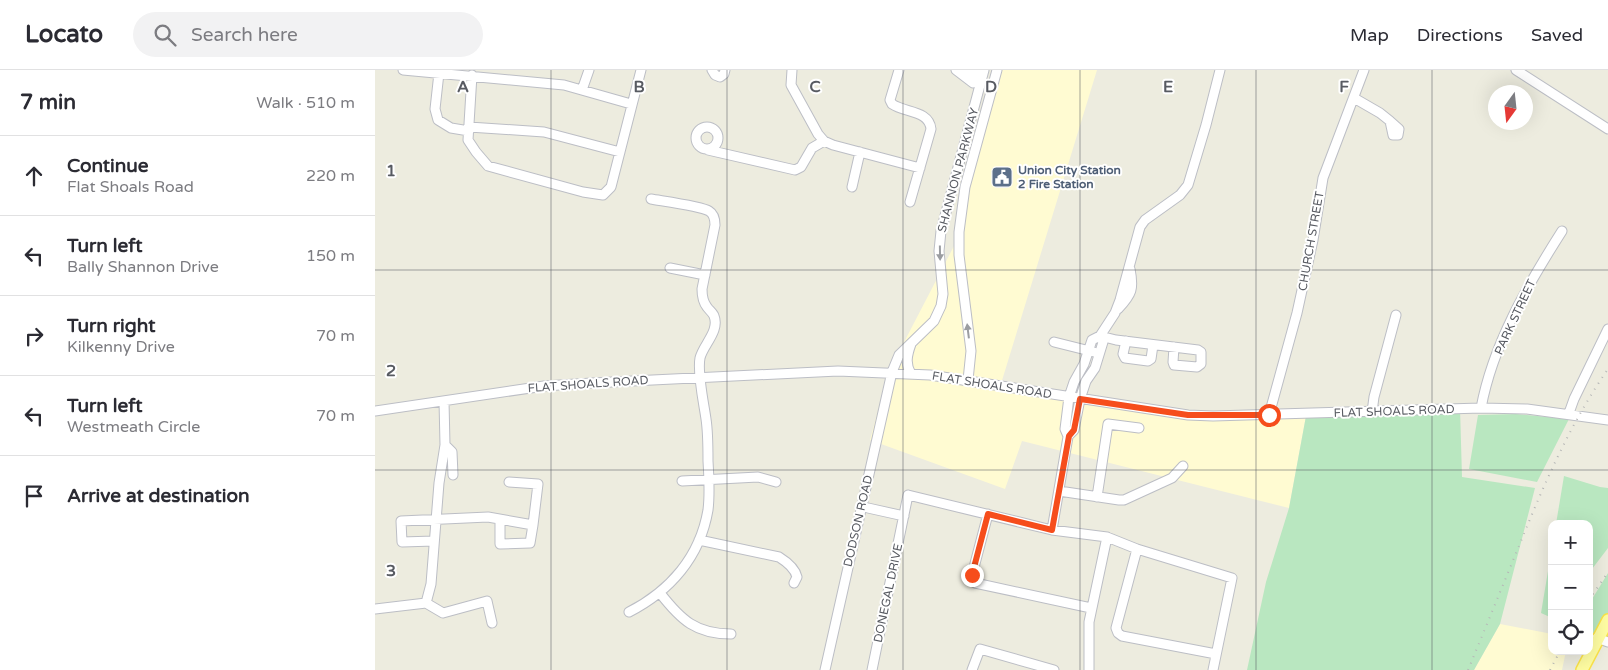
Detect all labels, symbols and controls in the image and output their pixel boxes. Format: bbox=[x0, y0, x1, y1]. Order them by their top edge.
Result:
search box bbox=[133, 12, 483, 57]
text: Locato bbox=[25, 20, 103, 49]
icon: search bbox=[151, 21, 179, 49]
text: Search here bbox=[191, 24, 298, 46]
text: Map bbox=[1350, 24, 1389, 46]
text: Directions bbox=[1417, 24, 1503, 46]
text: Saved bbox=[1531, 24, 1583, 46]
text: A bbox=[457, 77, 469, 97]
text: B bbox=[633, 77, 645, 97]
text: C bbox=[809, 77, 821, 97]
text: D bbox=[985, 77, 997, 97]
text: E bbox=[1163, 77, 1173, 97]
text: F bbox=[1339, 77, 1349, 97]
north arrow bbox=[1488, 85, 1533, 130]
text: 7 min bbox=[20, 90, 76, 115]
text: Walk · 510 m bbox=[256, 93, 355, 113]
street label: SHANNON PARKWAY bbox=[935, 106, 981, 234]
text: Continue bbox=[67, 155, 149, 177]
text: 1 bbox=[386, 161, 396, 181]
icon: ahead bbox=[20, 162, 48, 190]
place label: Union City Station 2 Fire Station bbox=[1018, 163, 1121, 191]
public building icon: Union City Station 2 Fire Station bbox=[990, 165, 1014, 189]
text: 220 m bbox=[306, 166, 355, 186]
text: Flat Shoals Road bbox=[67, 177, 194, 197]
street label: CHURCH STREET bbox=[1295, 189, 1327, 292]
text: Turn left bbox=[67, 235, 143, 257]
icon: left bbox=[20, 242, 48, 270]
one-way arrow bbox=[936, 245, 944, 261]
text: 150 m bbox=[306, 246, 355, 266]
text: Bally Shannon Drive bbox=[67, 257, 219, 277]
street label: PARK STREET bbox=[1491, 276, 1539, 357]
text: Turn right bbox=[67, 315, 155, 337]
icon: right bbox=[20, 322, 48, 350]
one-way arrow bbox=[964, 323, 972, 339]
text: 70 m bbox=[316, 326, 355, 346]
text: Kilkenny Drive bbox=[67, 337, 175, 357]
text: 2 bbox=[386, 361, 396, 381]
street label: FLAT SHOALS ROAD bbox=[931, 369, 1053, 401]
street label: FLAT SHOALS ROAD bbox=[527, 373, 649, 395]
text: Turn left bbox=[67, 395, 143, 417]
icon: left bbox=[20, 402, 48, 430]
street label: FLAT SHOALS ROAD bbox=[1333, 402, 1455, 420]
route start bbox=[1258, 404, 1281, 427]
text: 70 m bbox=[316, 406, 355, 426]
text: Westmeath Circle bbox=[67, 417, 200, 437]
street label: DODSON ROAD bbox=[841, 474, 875, 568]
icon: arrive bbox=[20, 482, 48, 510]
text: Arrive at destination bbox=[67, 485, 250, 507]
map controls bbox=[1548, 520, 1593, 655]
button: + bbox=[1548, 520, 1593, 565]
street label: DONEGAL DRIVE bbox=[871, 542, 905, 644]
text: 3 bbox=[386, 561, 396, 581]
route end bbox=[961, 564, 984, 587]
button: − bbox=[1548, 565, 1593, 610]
button: locate bbox=[1548, 610, 1593, 655]

